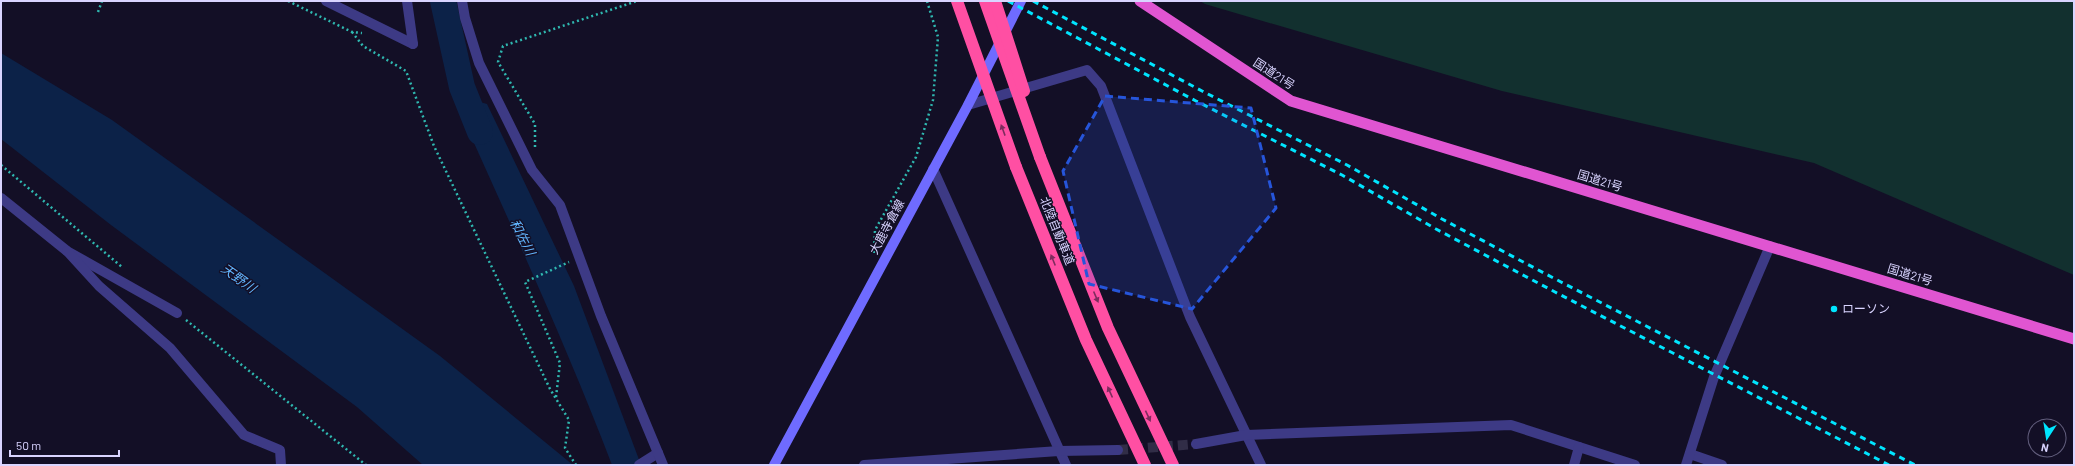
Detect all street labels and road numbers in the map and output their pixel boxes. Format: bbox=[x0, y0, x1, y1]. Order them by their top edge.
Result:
street label: 国道21号 bbox=[1251, 55, 1298, 92]
street label: 国道21号 bbox=[1576, 167, 1625, 194]
street label: 北陸自動車道 bbox=[1038, 195, 1078, 267]
street label: 大鹿寺倉線 bbox=[866, 197, 906, 256]
street label: 国道21号 bbox=[1886, 261, 1935, 288]

